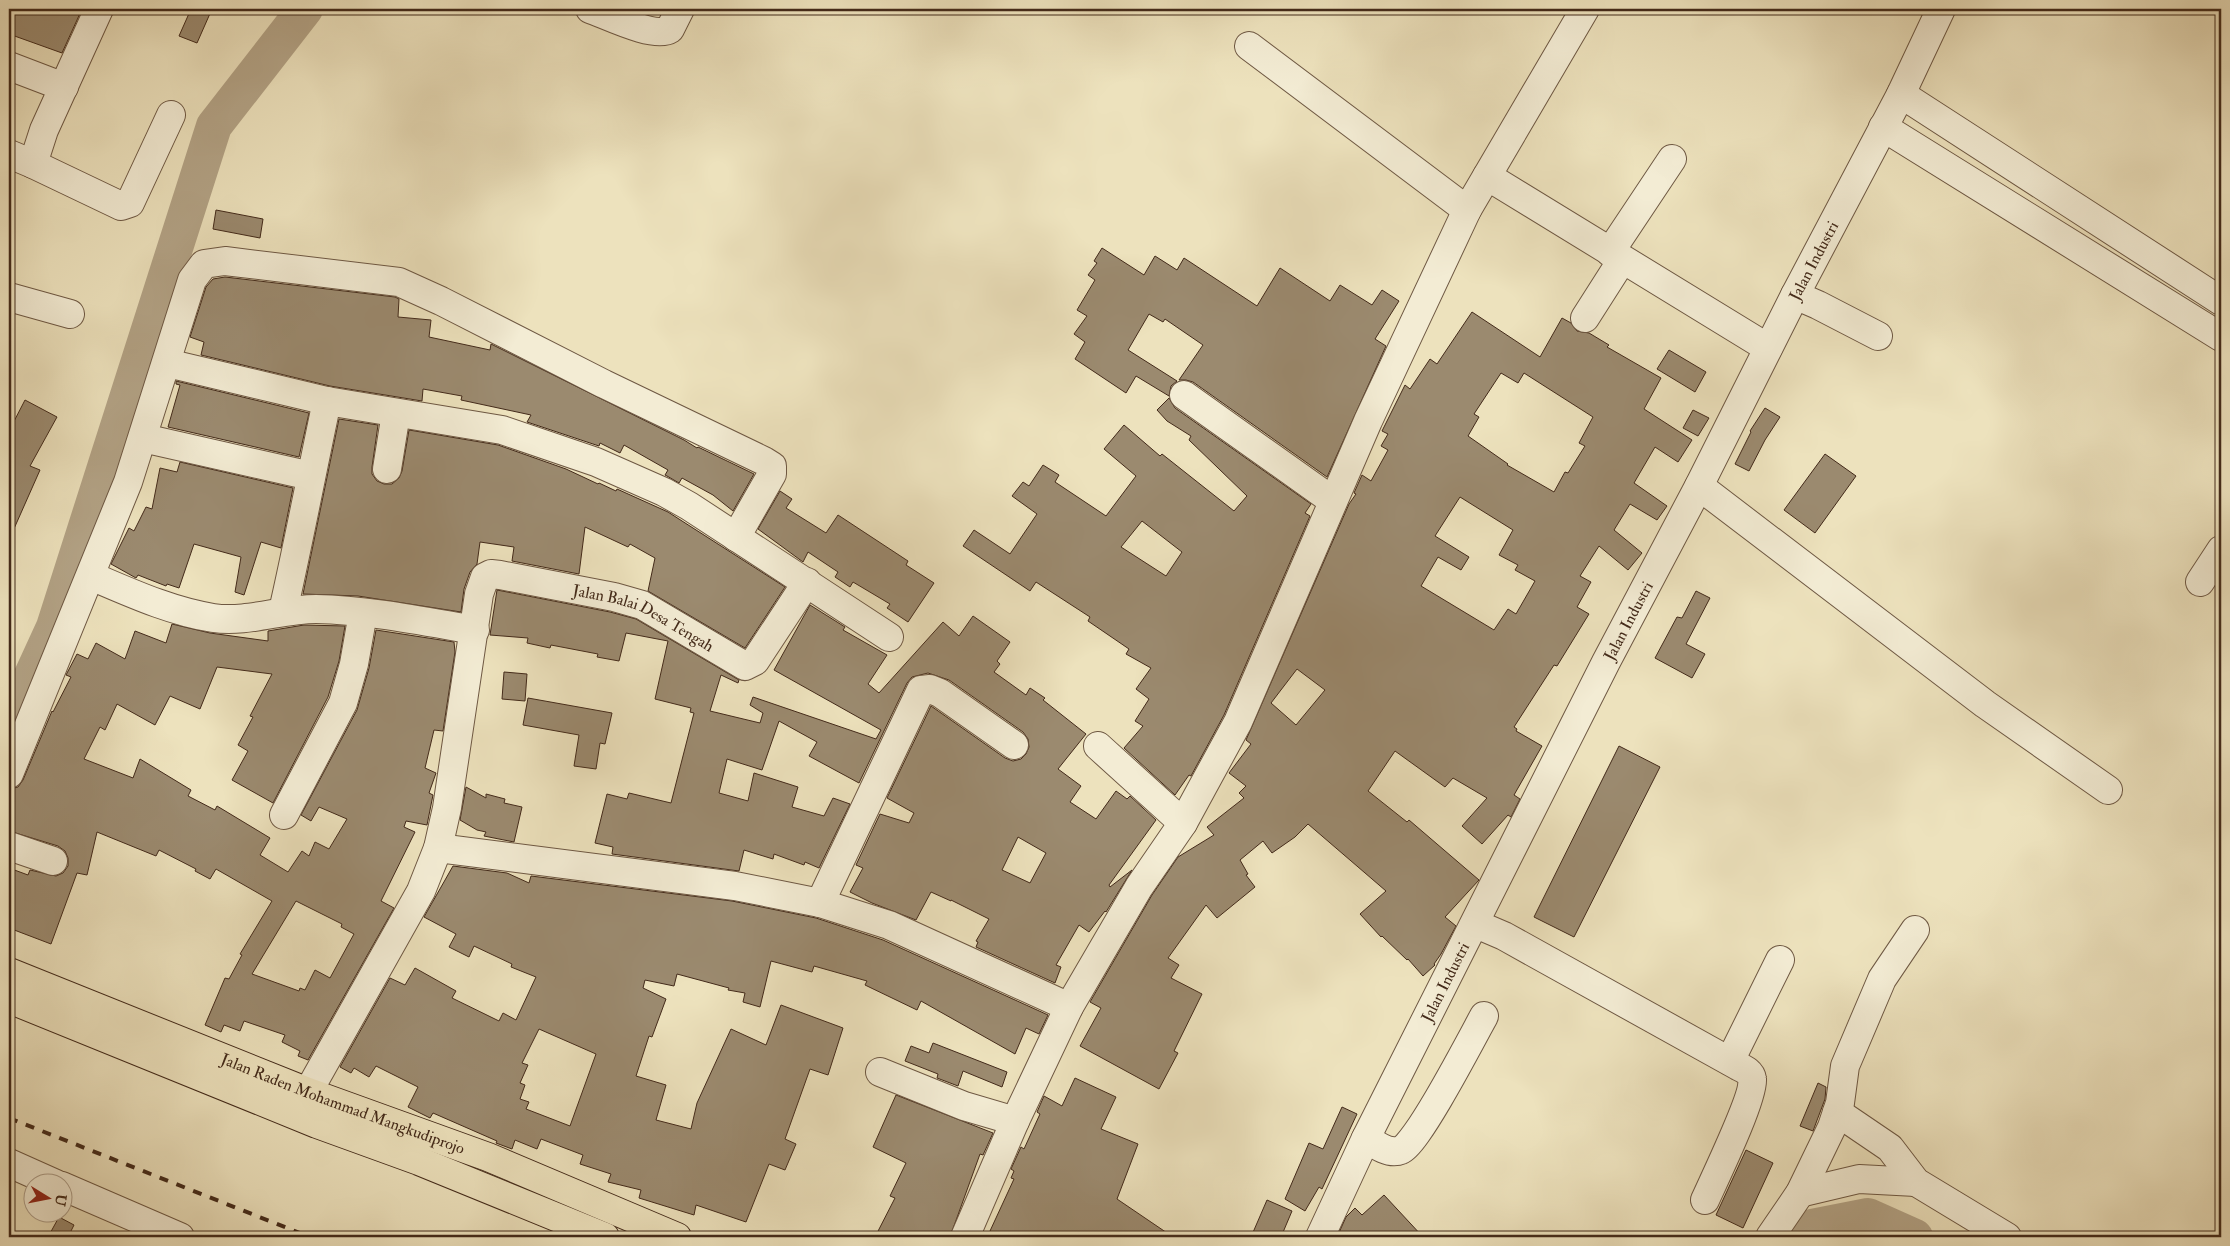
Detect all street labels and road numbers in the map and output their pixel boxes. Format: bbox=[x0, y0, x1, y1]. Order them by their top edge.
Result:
street label: Jalan Industri bbox=[1785, 218, 1843, 305]
street label: Jalan Industri bbox=[1599, 578, 1658, 666]
street label: Jalan Balai Desa Tengah bbox=[570, 580, 718, 657]
street label: Jalan Industri bbox=[1417, 939, 1474, 1027]
street label: Jalan Raden Mohammad Mangkudiprojo bbox=[217, 1049, 468, 1159]

